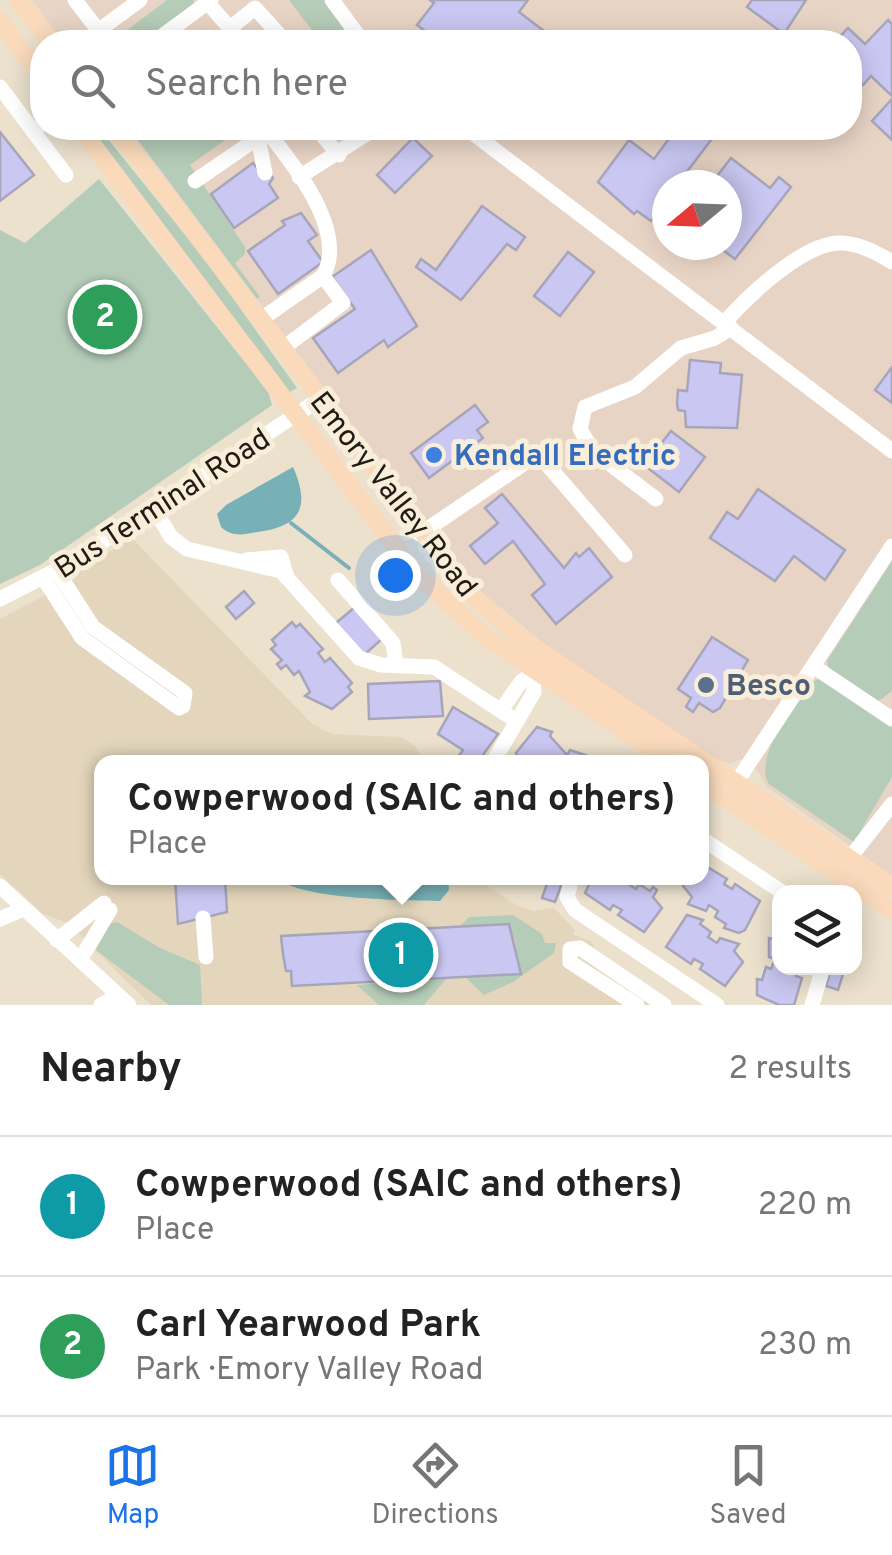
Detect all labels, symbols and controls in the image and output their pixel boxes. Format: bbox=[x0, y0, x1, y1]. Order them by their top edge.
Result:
search box bbox=[30, 30, 862, 140]
icon: search bbox=[65, 58, 120, 113]
text: Search here bbox=[145, 61, 348, 110]
north arrow bbox=[652, 170, 742, 260]
pin: 2 bbox=[72, 280, 138, 354]
street label: Emory Valley Road bbox=[300, 385, 484, 606]
street label: Bus Terminal Road bbox=[49, 422, 278, 589]
place label: Kendall Electric bbox=[454, 439, 676, 476]
marker: Kendall Electric bbox=[423, 444, 445, 466]
your location bbox=[370, 550, 421, 601]
place label: Besco bbox=[726, 669, 811, 706]
marker: Besco bbox=[695, 674, 717, 696]
popup bbox=[94, 755, 709, 885]
text: Cowperwood (SAIC and others) bbox=[128, 776, 675, 825]
text: Place bbox=[128, 825, 207, 865]
map controls bbox=[772, 885, 862, 975]
button: layers bbox=[772, 885, 862, 975]
pin: 1 bbox=[368, 918, 434, 992]
text: Nearby bbox=[40, 1044, 182, 1097]
text: 2 results bbox=[728, 1050, 852, 1090]
text: Cowperwood (SAIC and others) bbox=[135, 1162, 683, 1211]
text: 1 bbox=[66, 1186, 79, 1226]
text: 220 m bbox=[758, 1186, 852, 1226]
text: Place bbox=[135, 1211, 214, 1251]
text: Carl Yearwood Park bbox=[135, 1302, 481, 1351]
text: 2 bbox=[63, 1326, 82, 1366]
text: 230 m bbox=[758, 1326, 852, 1366]
text: Park · Emory Valley Road bbox=[135, 1351, 484, 1391]
tab: Map bbox=[105, 1438, 160, 1534]
tab: Directions bbox=[371, 1438, 499, 1534]
tab: Saved bbox=[710, 1438, 787, 1534]

